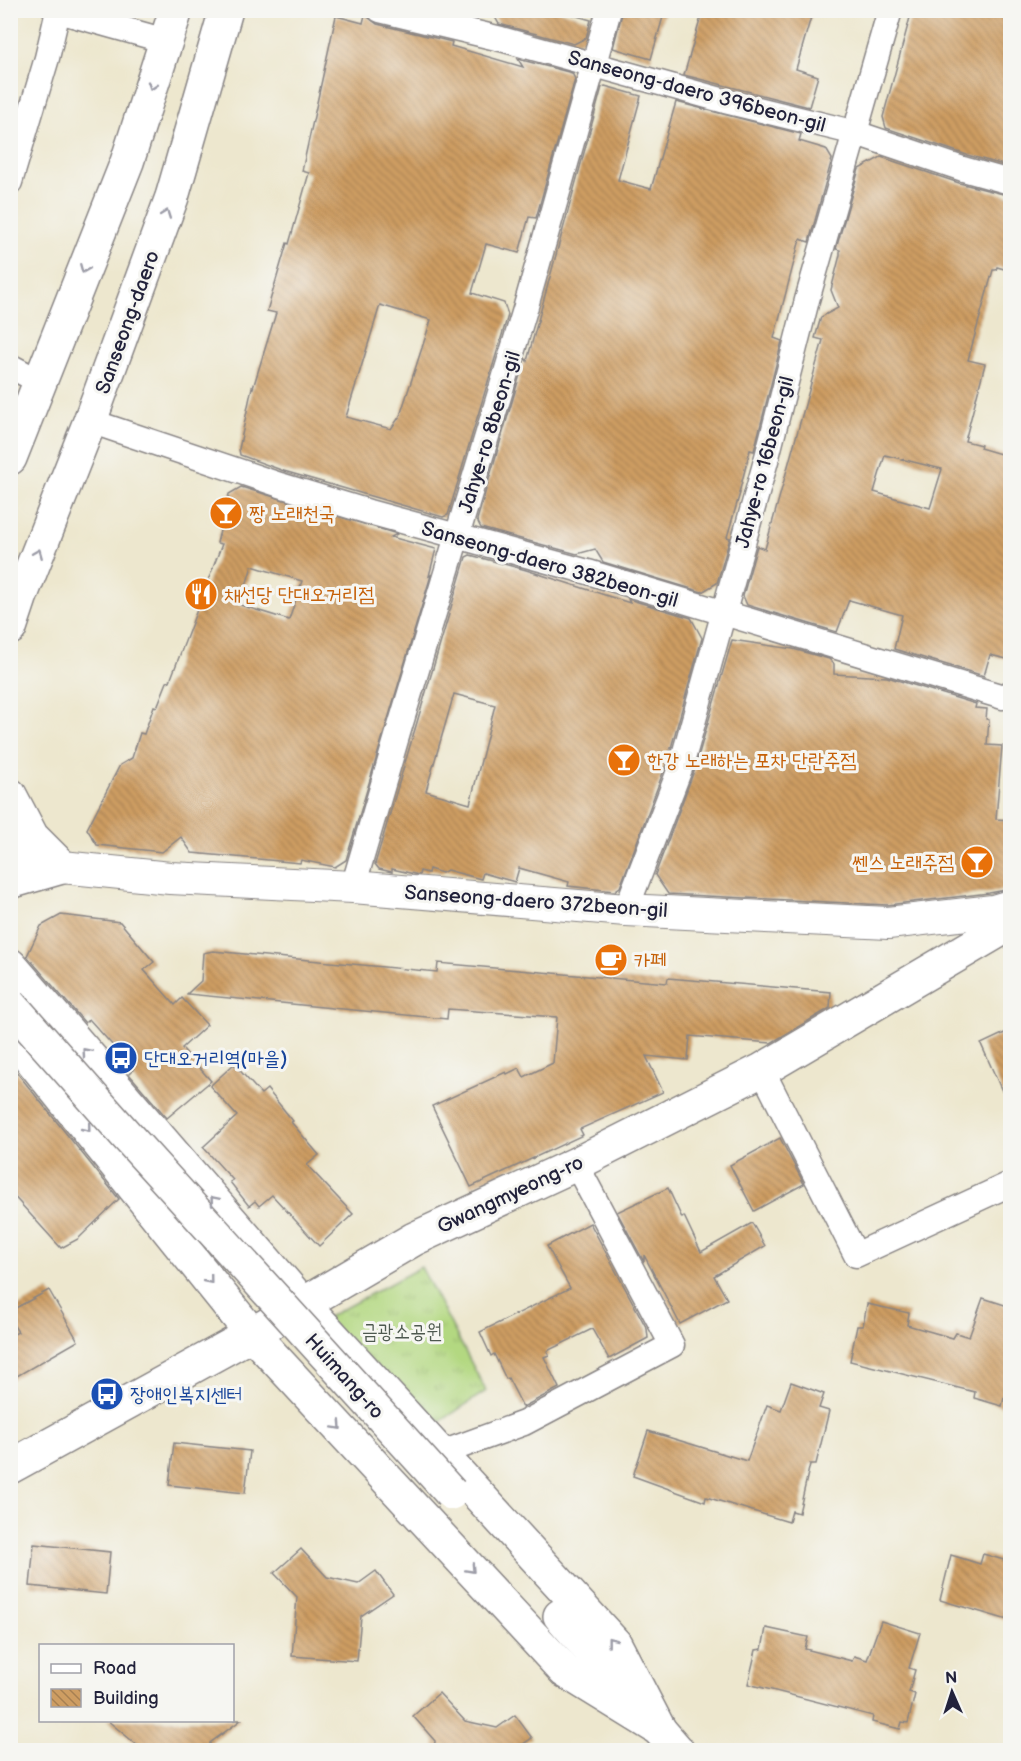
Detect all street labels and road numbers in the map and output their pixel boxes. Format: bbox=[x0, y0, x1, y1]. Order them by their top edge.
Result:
street label: Sanseong-daero 396beon-gil bbox=[565, 46, 828, 138]
street label: Sanseong-daero bbox=[91, 247, 165, 397]
street label: Jahye-ro 8beon-gil bbox=[454, 348, 526, 516]
street label: Jahye-ro 16beon-gil bbox=[731, 374, 799, 551]
street label: Sanseong-daero 382beon-gil bbox=[419, 517, 681, 613]
street label: Sanseong-daero 372beon-gil bbox=[403, 881, 668, 923]
street label: Gwangmyeong-ro bbox=[434, 1151, 587, 1239]
street label: Huimang-ro bbox=[300, 1329, 389, 1424]

